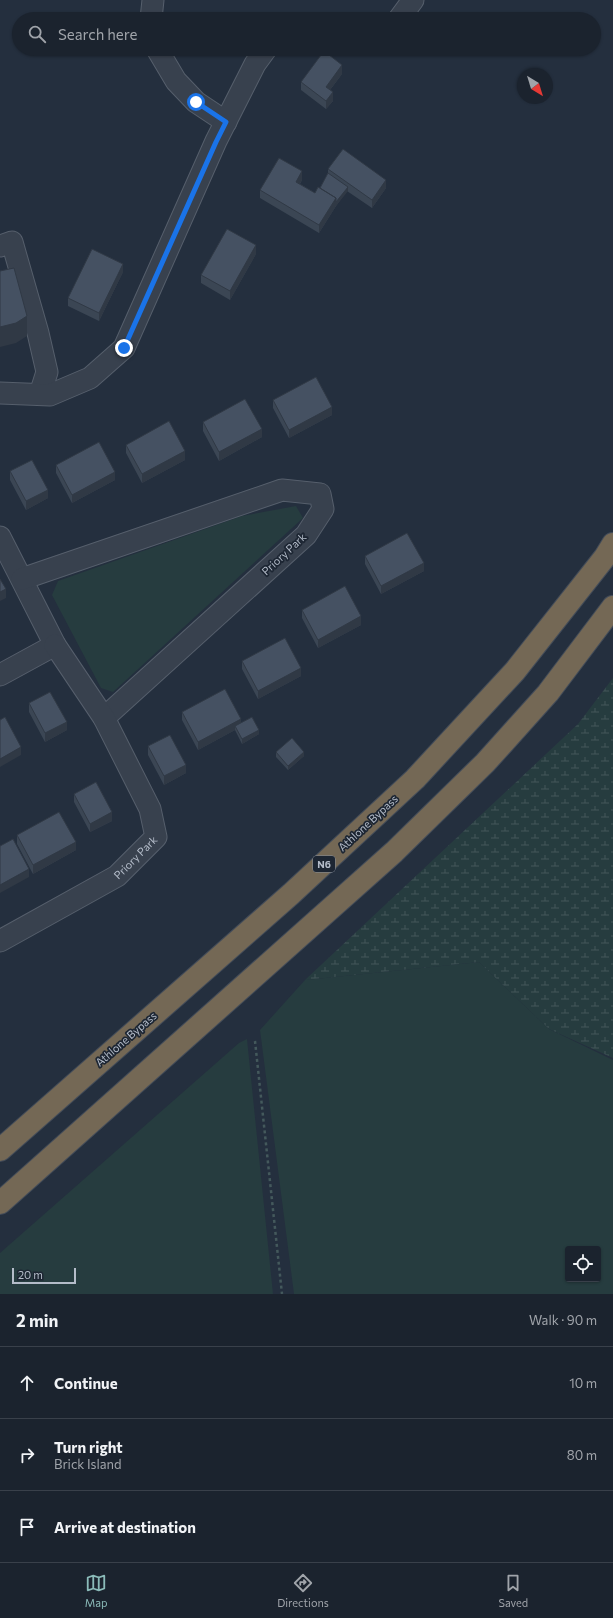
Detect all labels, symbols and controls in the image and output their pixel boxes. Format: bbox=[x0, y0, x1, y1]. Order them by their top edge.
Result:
search box bbox=[12, 12, 601, 56]
icon: search bbox=[26, 23, 48, 45]
text: Search here bbox=[58, 25, 137, 43]
north arrow bbox=[517, 68, 553, 104]
route start bbox=[187, 93, 205, 111]
route end bbox=[115, 339, 133, 357]
street label: Priory Park bbox=[259, 530, 309, 577]
street label: Athlone Bypass bbox=[335, 792, 400, 853]
street label: Priory Park bbox=[111, 833, 160, 882]
road number: N6 bbox=[313, 856, 335, 872]
street label: Athlone Bypass bbox=[93, 1009, 159, 1069]
map controls bbox=[565, 1246, 601, 1282]
button: locate bbox=[565, 1246, 601, 1282]
scale bar bbox=[12, 1266, 76, 1285]
text: 20 m bbox=[18, 1268, 43, 1281]
text: 2 min bbox=[16, 1310, 58, 1331]
text: Walk · 90 m bbox=[529, 1312, 597, 1328]
icon: ahead bbox=[16, 1372, 38, 1394]
text: Continue bbox=[54, 1374, 118, 1392]
text: 10 m bbox=[569, 1375, 597, 1391]
text: Turn right bbox=[54, 1438, 123, 1456]
icon: right bbox=[16, 1444, 38, 1466]
text: 80 m bbox=[567, 1447, 597, 1463]
text: Brick Island bbox=[54, 1456, 122, 1472]
icon: arrive bbox=[16, 1516, 38, 1538]
text: Arrive at destination bbox=[54, 1518, 196, 1536]
tab: Map bbox=[85, 1572, 108, 1609]
tab: Directions bbox=[277, 1572, 329, 1609]
tab: Saved bbox=[498, 1572, 528, 1609]

